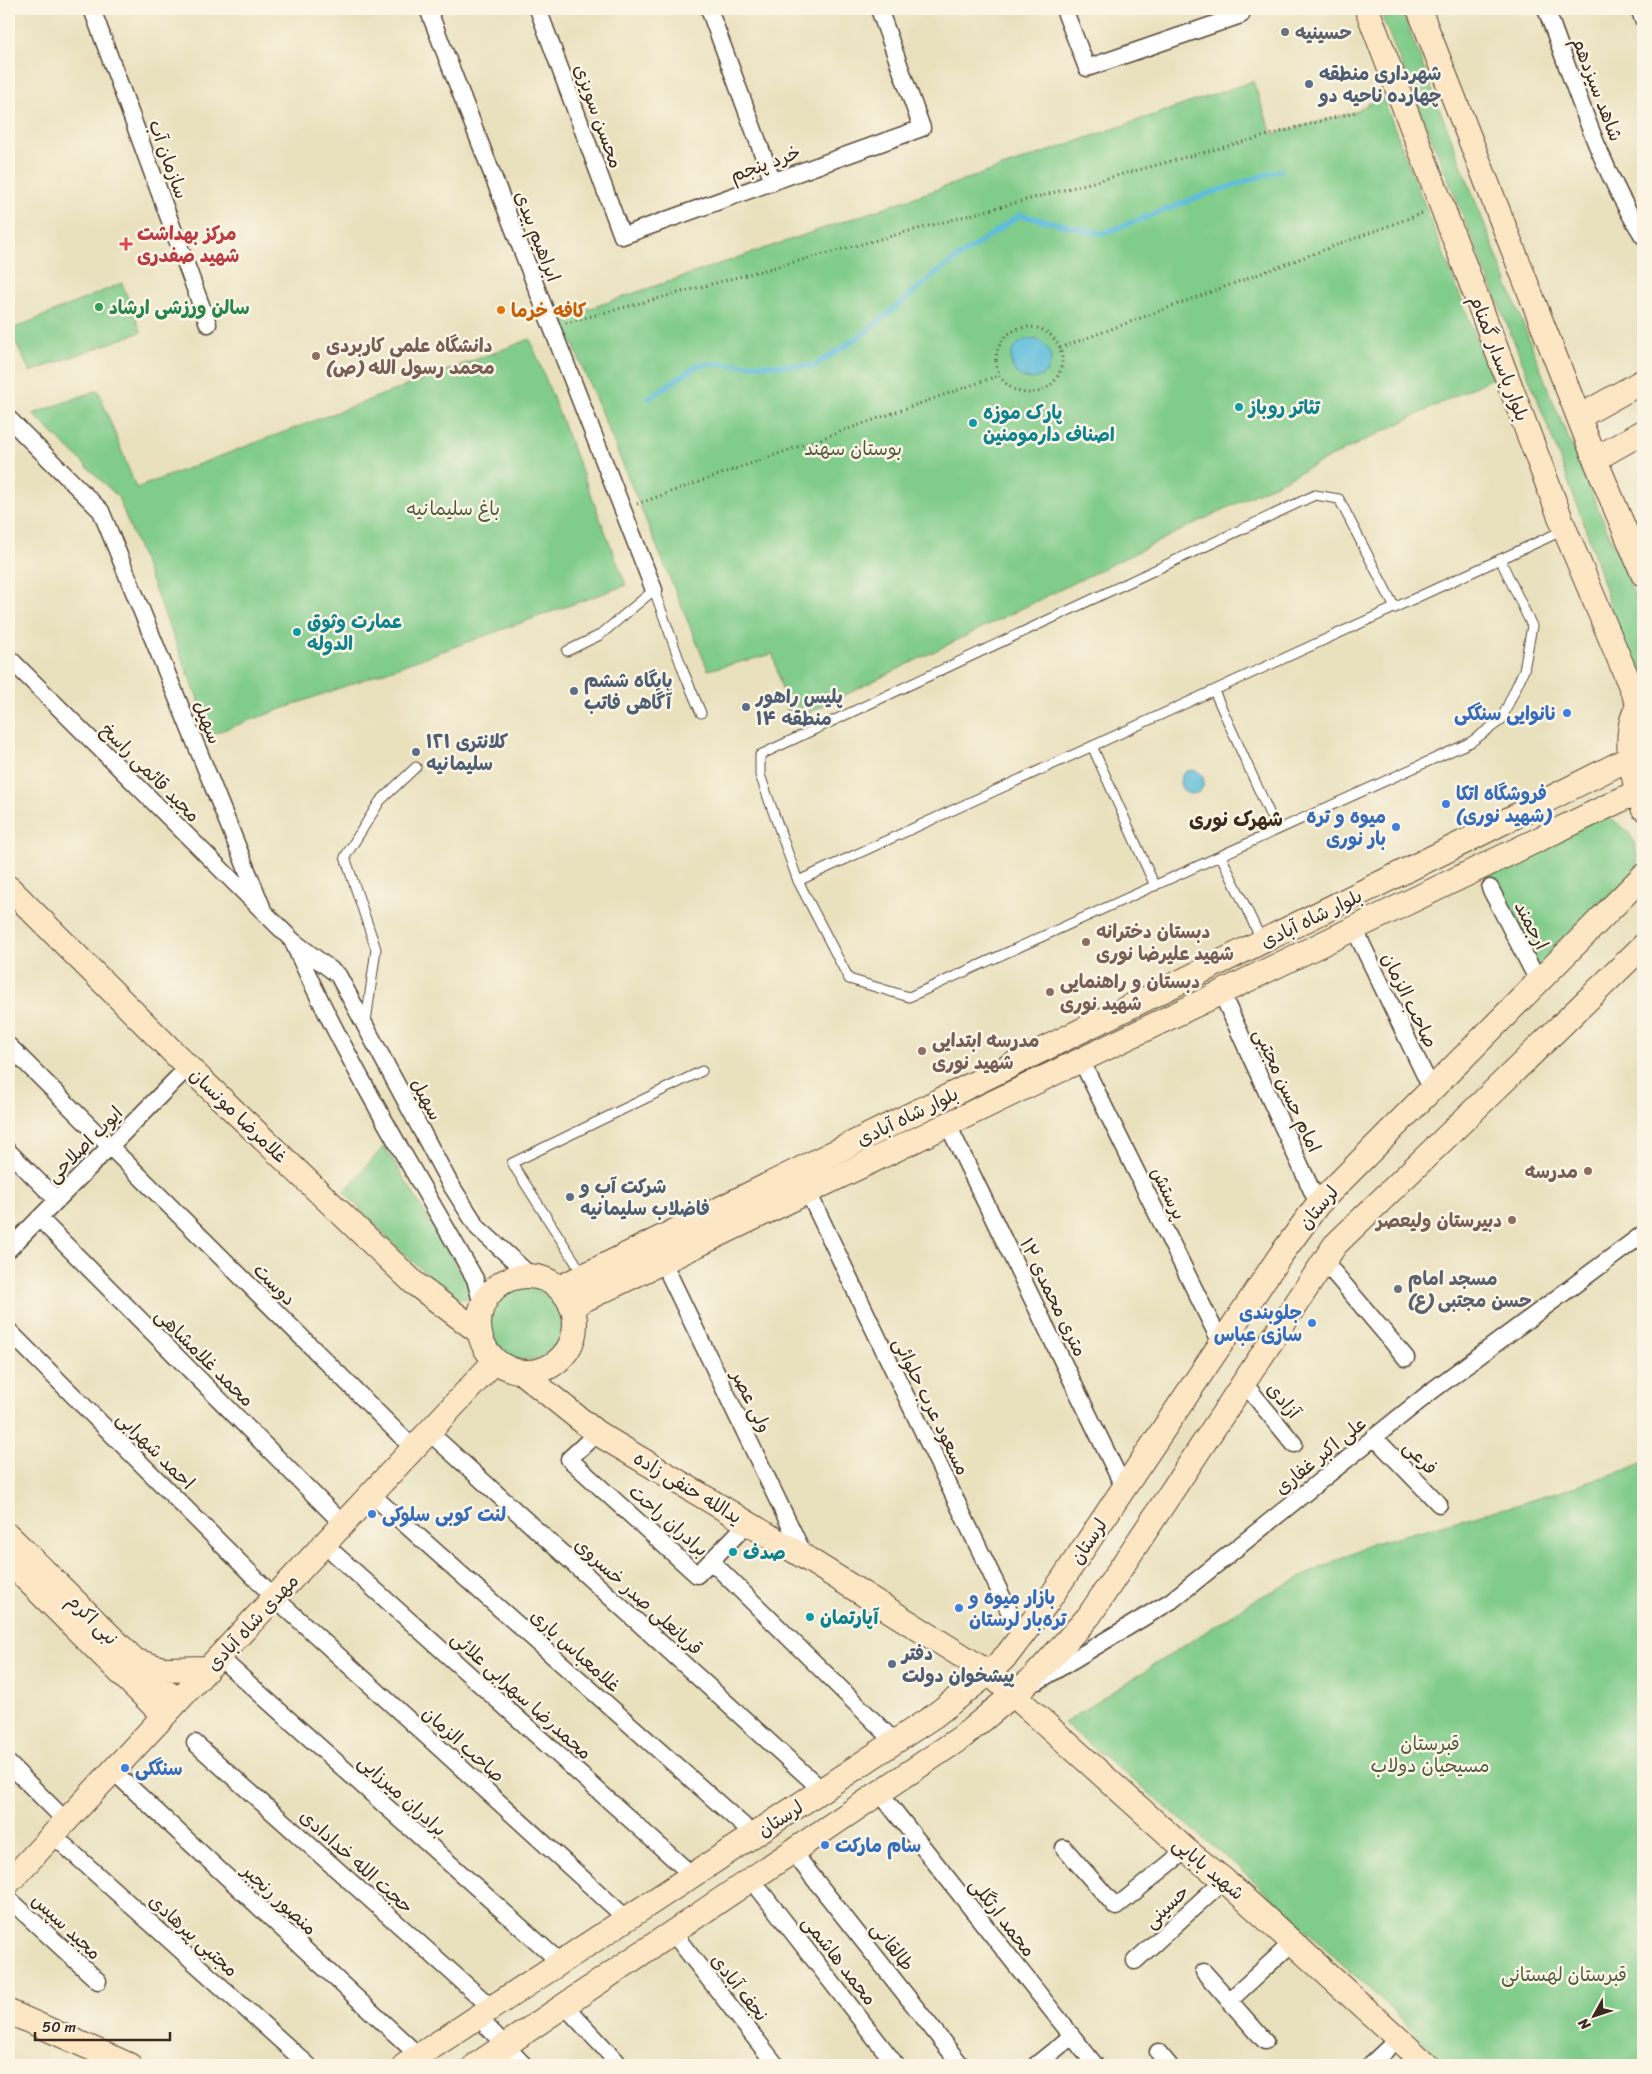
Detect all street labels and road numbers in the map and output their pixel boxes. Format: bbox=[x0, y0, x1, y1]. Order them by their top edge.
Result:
street label: شاهد سیزدهم bbox=[1562, 32, 1633, 146]
street label: محسن سویزی bbox=[564, 59, 633, 173]
street label: سازمان آب bbox=[139, 115, 198, 203]
street label: خرد پنجم bbox=[725, 135, 805, 192]
street label: ابراهیم بیدی bbox=[505, 186, 570, 287]
street label: بلوار پاسدار گمنام bbox=[1460, 290, 1539, 426]
street label: سهیل bbox=[184, 695, 231, 749]
street label: مجید قائمی راسخ bbox=[93, 714, 209, 830]
street label: بلوار شاه آبادی bbox=[1254, 879, 1368, 957]
street label: ارجمند bbox=[1505, 895, 1558, 956]
street label: صاحب الزمان bbox=[1372, 947, 1447, 1054]
street label: امام حسن مجتبی bbox=[1244, 1022, 1331, 1158]
street label: غلامرضا مونسان bbox=[182, 1059, 296, 1171]
street label: سهیل bbox=[401, 1072, 452, 1127]
street label: بلوار شاه آبادی bbox=[850, 1077, 964, 1155]
street label: ایوب اصلاحی bbox=[38, 1098, 131, 1191]
street label: پرستش bbox=[1142, 1161, 1196, 1225]
street label: لرستان bbox=[1290, 1178, 1347, 1237]
street label: ۱۲ متری محمدی bbox=[1010, 1232, 1097, 1362]
street label: دوست bbox=[245, 1255, 304, 1314]
street label: محمد غلامشاهی bbox=[147, 1300, 262, 1415]
street label: مسعود عرب حلوائی bbox=[884, 1332, 979, 1481]
street label: ولی عصر bbox=[721, 1362, 781, 1439]
street label: آزادی bbox=[1258, 1374, 1310, 1427]
street label: احمد شهرابی bbox=[108, 1403, 203, 1498]
street label: علی اکبر غفاری bbox=[1267, 1408, 1374, 1503]
street label: فرعی bbox=[1395, 1432, 1446, 1483]
street label: یدالله حنفی زاده bbox=[627, 1442, 749, 1533]
street label: برادران راحت bbox=[621, 1476, 716, 1565]
street label: لرستان bbox=[1061, 1511, 1116, 1571]
street label: قربانعلی صدر خسروی bbox=[566, 1529, 711, 1664]
street label: مهدی شاه آبادی bbox=[198, 1566, 307, 1679]
street label: نبی اکرم bbox=[59, 1585, 127, 1653]
street label: غلامعباس یاری bbox=[523, 1600, 629, 1700]
street label: محمدرضا سهرابی علائی bbox=[443, 1623, 600, 1768]
street label: صاحب الزمان bbox=[414, 1698, 513, 1791]
street label: برادران میرزایی bbox=[350, 1746, 455, 1845]
street label: لرستان bbox=[750, 1791, 810, 1846]
street label: حجت الله خدادادی bbox=[292, 1801, 421, 1922]
street label: شهید بابایی bbox=[1165, 1828, 1252, 1909]
street label: منصور رنجبر bbox=[232, 1854, 325, 1944]
street label: محمد ارتگلی bbox=[961, 1870, 1045, 1964]
street label: حسینی bbox=[1136, 1876, 1197, 1937]
street label: مجید سپس bbox=[24, 1885, 110, 1968]
street label: مجتبی پیرهادی bbox=[141, 1886, 246, 1985]
street label: محمد هاشمی bbox=[793, 1908, 886, 2013]
street label: طالقانی bbox=[862, 1914, 923, 1979]
street label: نجف آبادی bbox=[702, 1946, 777, 2029]

